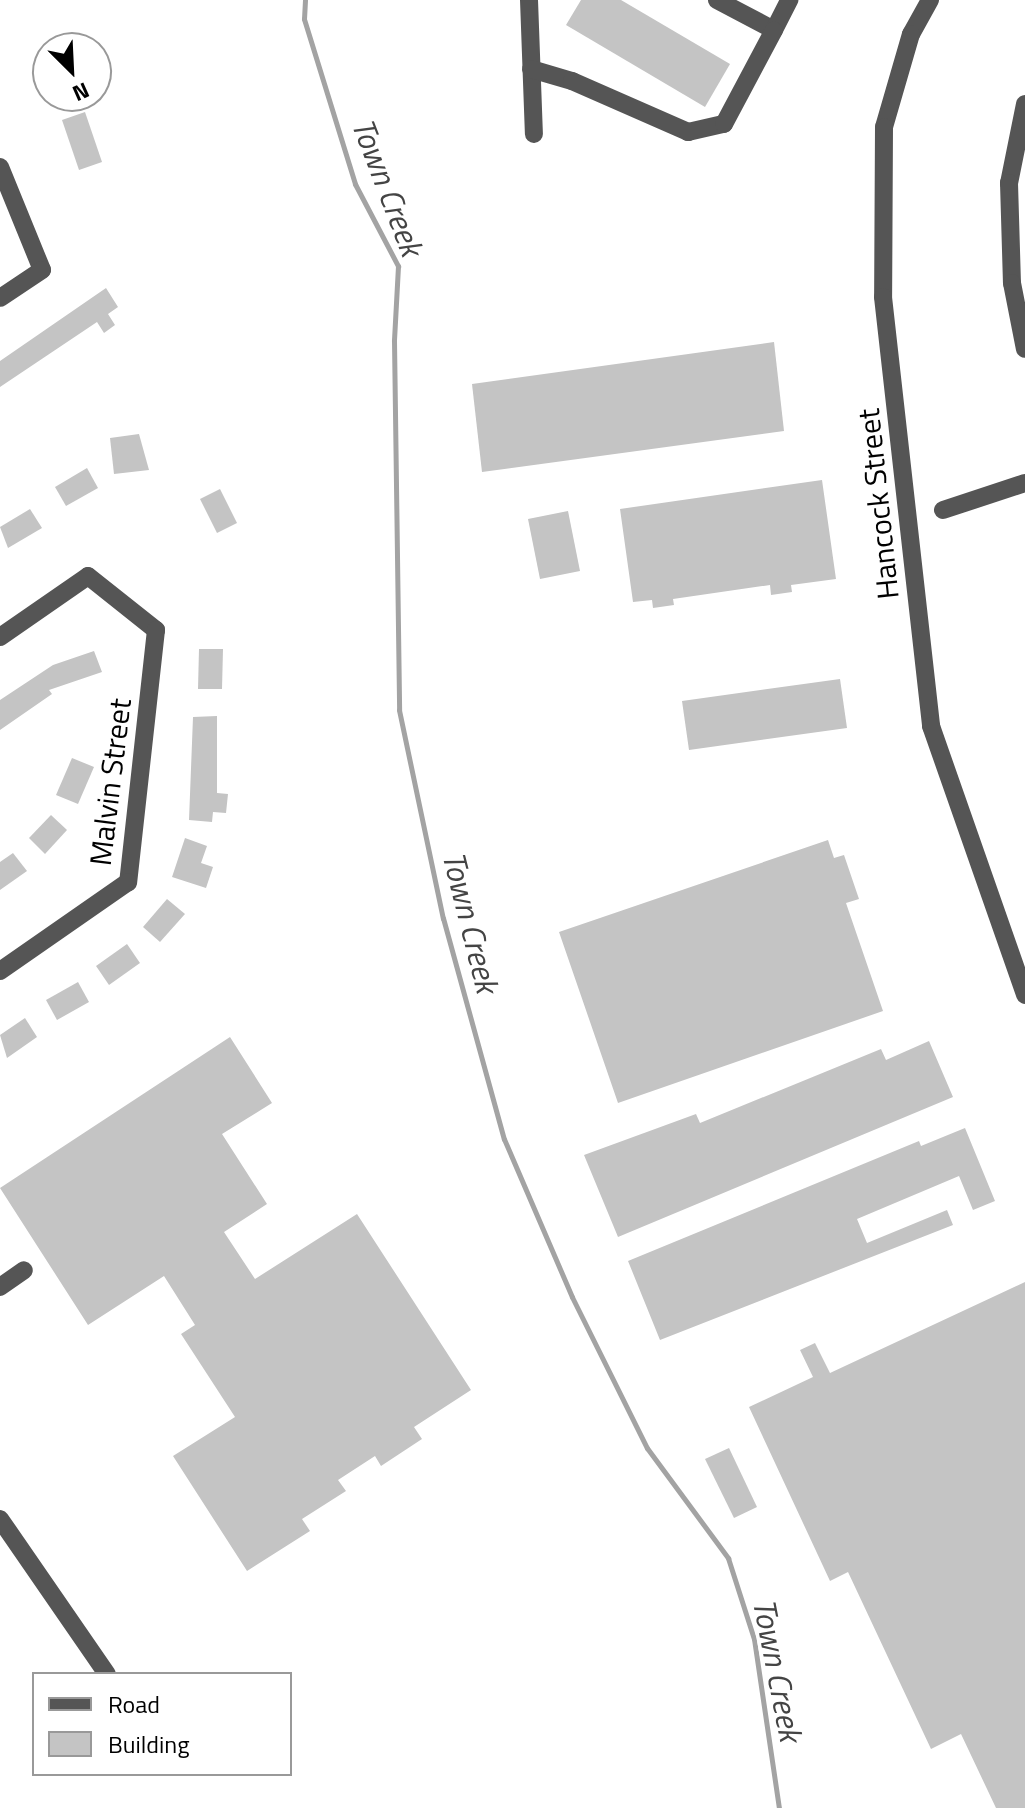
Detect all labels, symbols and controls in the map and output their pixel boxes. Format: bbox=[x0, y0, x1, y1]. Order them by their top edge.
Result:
north arrow bbox=[32, 32, 112, 112]
text: N bbox=[67, 73, 95, 111]
water label: Town Creek bbox=[344, 113, 432, 261]
street label: Hancock Street bbox=[850, 407, 906, 601]
street label: Malvin Street bbox=[82, 696, 138, 868]
water label: Town Creek bbox=[435, 847, 507, 997]
water label: Town Creek bbox=[745, 1596, 811, 1744]
legend bbox=[32, 1672, 292, 1776]
text: Road bbox=[108, 1686, 160, 1722]
text: Building bbox=[108, 1726, 190, 1762]

